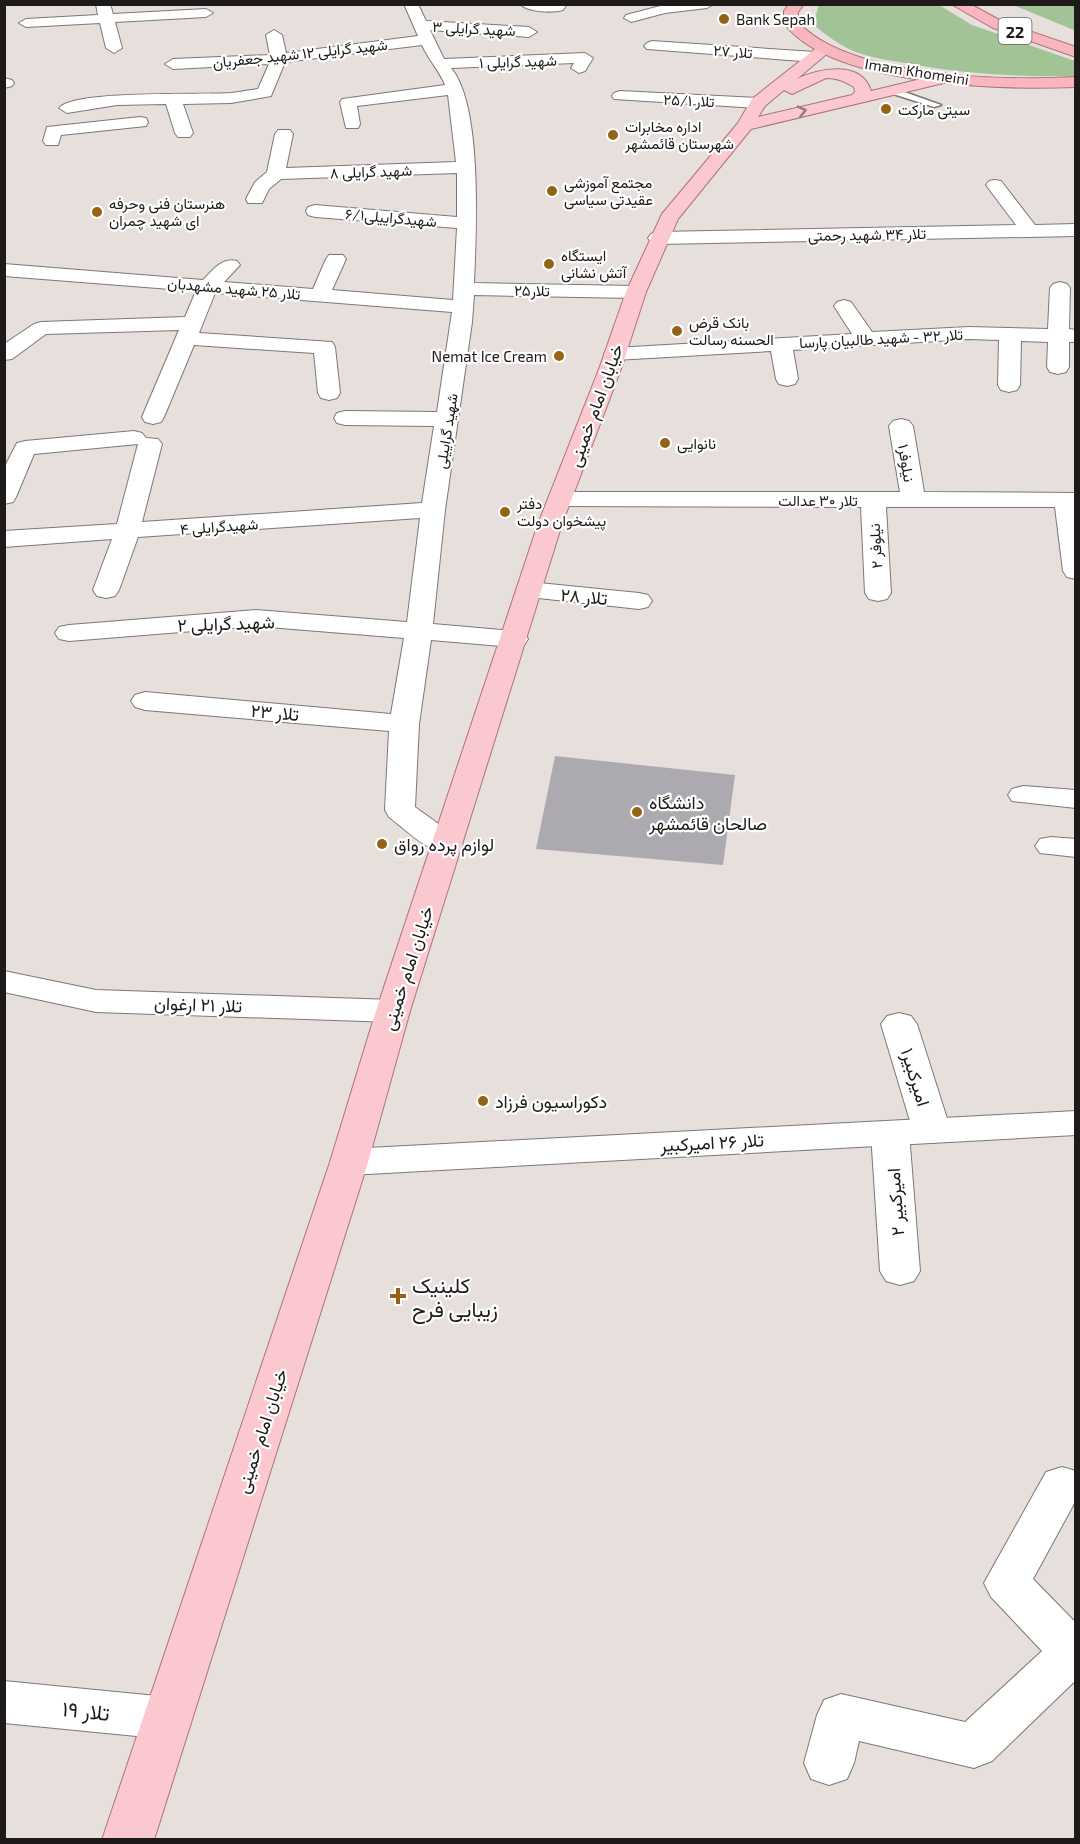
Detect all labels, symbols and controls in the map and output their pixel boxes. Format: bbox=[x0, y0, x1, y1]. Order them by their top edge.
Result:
place label: Bank Sepah bbox=[736, 10, 815, 28]
marker: Bank Sepah bbox=[717, 12, 731, 26]
street label: شهید گرایلی ۳ bbox=[432, 17, 516, 41]
road number: 22 bbox=[998, 18, 1032, 44]
street label: شهید گرایلی ۱۲ شهید جعفریان bbox=[212, 35, 389, 73]
street label: تلار ۲۷ bbox=[713, 41, 753, 62]
street label: شهید گرایلی ۱ bbox=[479, 51, 557, 73]
street label: Imam Khomeini bbox=[864, 54, 970, 88]
street label: تلار ۲۵/۱ bbox=[663, 90, 715, 111]
place label: سیتی مارکت bbox=[898, 100, 970, 120]
marker: سیتی مارکت bbox=[879, 102, 893, 116]
one-way arrow bbox=[797, 106, 807, 119]
place label: اداره مخابرات شهرستان قائمشهر bbox=[624, 117, 734, 153]
marker: اداره مخابرات شهرستان قائمشهر bbox=[606, 128, 620, 142]
street label: شهید گرایلی ۸ bbox=[330, 161, 413, 183]
place label: مجتمع آموزشی عقیدتی سیاسی bbox=[564, 173, 653, 210]
marker: مجتمع آموزشی عقیدتی سیاسی bbox=[545, 184, 559, 198]
place label: هنرستان فنی وحرفه ای شهید چمران bbox=[109, 194, 225, 231]
street label: شهیدگراییلی۶/۱ bbox=[344, 204, 438, 232]
marker: هنرستان فنی وحرفه ای شهید چمران bbox=[90, 205, 104, 219]
street label: تلار ۳۴ شهید رحمتی bbox=[808, 224, 926, 246]
place label: ایستگاه آتش نشانی bbox=[561, 246, 628, 283]
marker: ایستگاه آتش نشانی bbox=[542, 257, 556, 271]
street label: تلار ۲۵ شهید مشهدبان bbox=[167, 273, 301, 304]
street label: تلار۲۵ bbox=[514, 281, 550, 300]
place label: بانک قرض الحسنه رسالت bbox=[689, 313, 774, 349]
marker: بانک قرض الحسنه رسالت bbox=[670, 324, 684, 338]
street label: تلار ۳۲ - شهید طالبیان پارسا bbox=[799, 325, 964, 353]
street label: خیابان امام خمینی bbox=[563, 340, 629, 470]
place label: Nemat Ice Cream bbox=[432, 347, 547, 365]
marker: Nemat Ice Cream bbox=[552, 349, 566, 363]
street label: شهید گراییلی bbox=[431, 392, 463, 470]
place label: نانوایی bbox=[677, 434, 716, 454]
marker: نانوایی bbox=[658, 436, 672, 450]
street label: نیلوفر۱ bbox=[894, 443, 919, 483]
street label: تلار ۳۰ عدالت bbox=[778, 491, 858, 510]
place label: دفتر پیشخوان دولت bbox=[516, 494, 606, 531]
marker: دفتر پیشخوان دولت bbox=[498, 505, 512, 519]
street label: شهیدگرایلی ۴ bbox=[179, 514, 259, 540]
street label: نیلوفر ۲ bbox=[865, 523, 886, 569]
street label: تلار ۲۸ bbox=[560, 583, 608, 610]
street label: شهید گرایلی ۲ bbox=[177, 610, 275, 637]
street label: تلار ۲۳ bbox=[250, 699, 300, 726]
place label: دانشگاه صالحان قائمشهر bbox=[648, 791, 767, 835]
marker: دانشگاه صالحان قائمشهر bbox=[630, 805, 644, 819]
place label: لوازم پرده رواق bbox=[394, 833, 494, 857]
marker: لوازم پرده رواق bbox=[375, 837, 389, 851]
street label: خیابان امام خمینی bbox=[377, 903, 439, 1034]
street label: تلار ۲۱ ارغوان bbox=[153, 991, 243, 1018]
street label: امیرکبیر۱ bbox=[896, 1045, 935, 1109]
place label: دکوراسیون فرزاد bbox=[495, 1090, 607, 1113]
marker: دکوراسیون فرزاد bbox=[476, 1094, 490, 1108]
street label: تلار ۲۶ امیرکبیر bbox=[659, 1128, 764, 1157]
street label: امیرکبیر ۲ bbox=[882, 1167, 909, 1237]
place label: کلینیک زیبایی فرح bbox=[412, 1272, 498, 1324]
marker: کلینیک زیبایی فرح bbox=[389, 1287, 407, 1305]
street label: خیابان امام خمینی bbox=[231, 1366, 293, 1497]
street label: تلار ۱۹ bbox=[61, 1695, 111, 1727]

